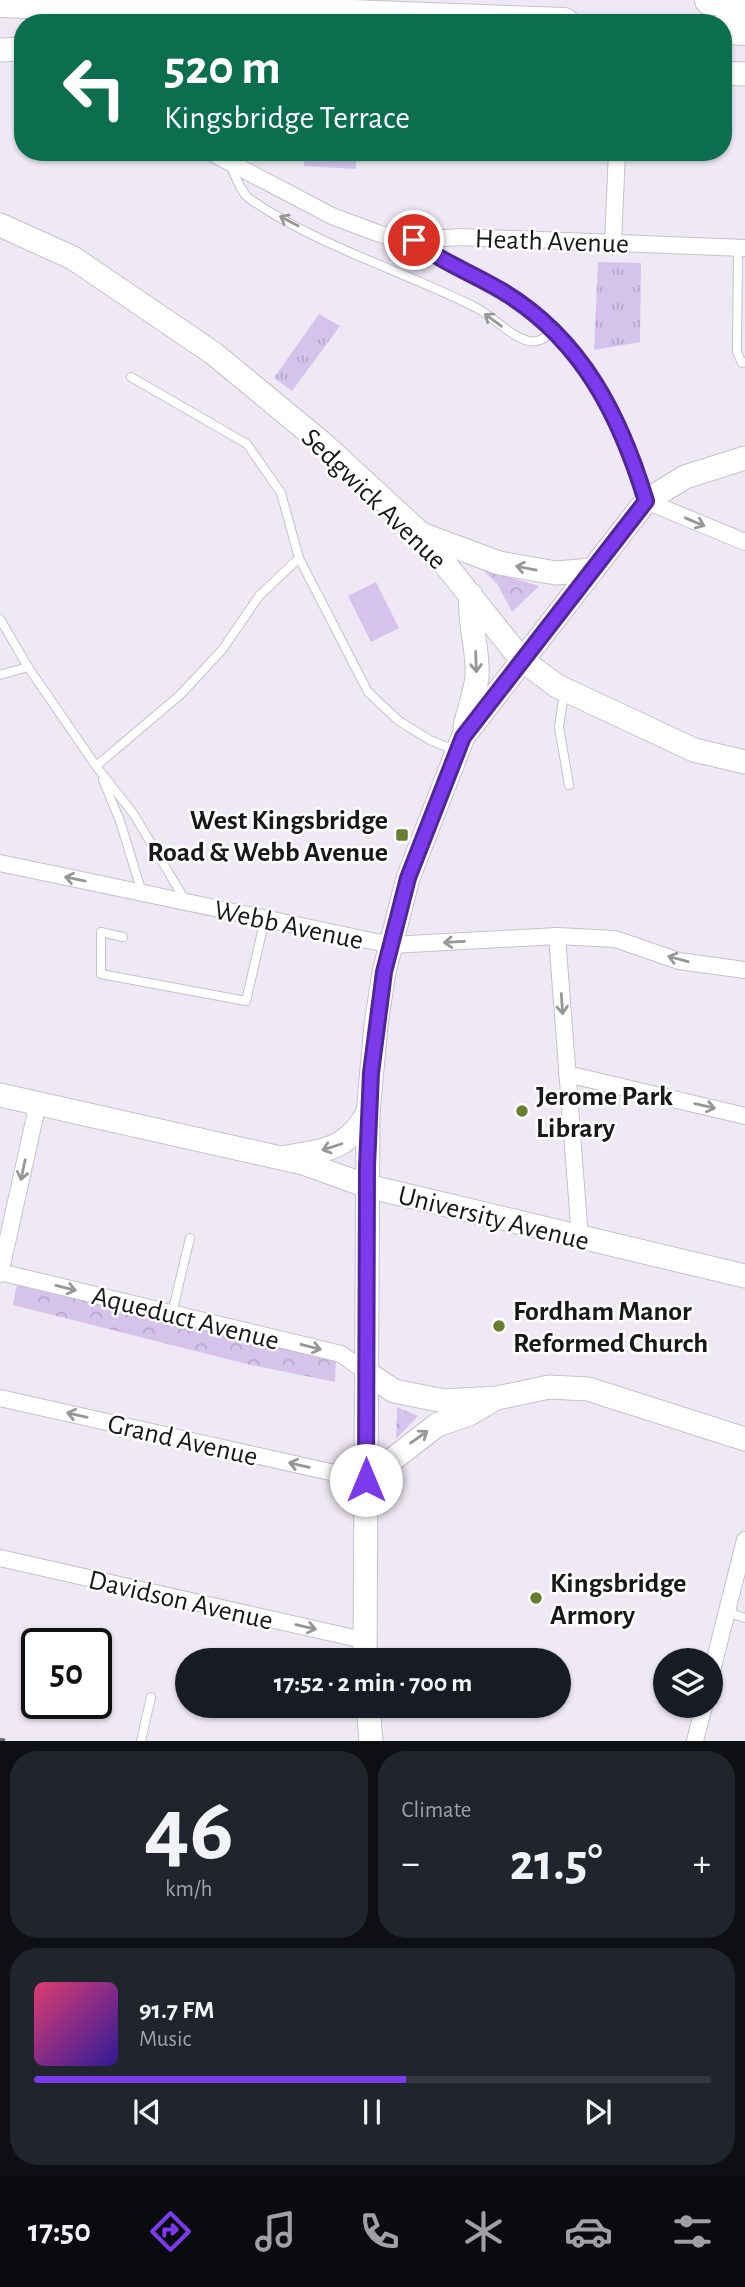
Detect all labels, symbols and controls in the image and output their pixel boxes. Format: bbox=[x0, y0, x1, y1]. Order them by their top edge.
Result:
icon: left bbox=[49, 42, 140, 133]
text: 520 m bbox=[164, 44, 281, 93]
text: Kingsbridge Terrace bbox=[164, 102, 410, 134]
pin bbox=[384, 210, 444, 270]
one-way arrow bbox=[279, 214, 300, 227]
icon: arrive bbox=[395, 221, 433, 259]
street label: Heath Avenue bbox=[474, 225, 629, 259]
one-way arrow bbox=[484, 313, 503, 328]
street label: Sedgwick Avenue bbox=[296, 424, 451, 575]
one-way arrow bbox=[684, 516, 706, 529]
one-way arrow bbox=[515, 561, 538, 574]
one-way arrow bbox=[470, 650, 483, 673]
place label: West Kingsbridge Road & Webb Avenue bbox=[147, 807, 388, 867]
marker: West Kingsbridge Road & Webb Avenue bbox=[394, 827, 410, 843]
one-way arrow bbox=[64, 871, 87, 885]
street label: Webb Avenue bbox=[211, 896, 366, 955]
one-way arrow bbox=[443, 936, 465, 949]
one-way arrow bbox=[667, 952, 690, 965]
one-way arrow bbox=[556, 993, 569, 1015]
place label: Jerome Park Library bbox=[536, 1083, 673, 1143]
one-way arrow bbox=[693, 1100, 716, 1113]
marker: Jerome Park Library bbox=[514, 1103, 530, 1119]
one-way arrow bbox=[321, 1142, 343, 1154]
one-way arrow bbox=[16, 1158, 29, 1181]
street label: University Avenue bbox=[395, 1182, 592, 1256]
one-way arrow bbox=[54, 1282, 77, 1295]
street label: Aqueduct Avenue bbox=[89, 1282, 282, 1356]
place label: Fordham Manor Reformed Church bbox=[513, 1298, 708, 1358]
marker: Fordham Manor Reformed Church bbox=[491, 1318, 507, 1334]
one-way arrow bbox=[299, 1341, 322, 1354]
one-way arrow bbox=[66, 1408, 89, 1422]
street label: Grand Avenue bbox=[105, 1410, 260, 1472]
one-way arrow bbox=[409, 1430, 428, 1444]
position arrow bbox=[329, 1443, 403, 1517]
one-way arrow bbox=[289, 1458, 311, 1471]
street label: Davidson Avenue bbox=[86, 1566, 275, 1636]
place label: Kingsbridge Armory bbox=[550, 1570, 687, 1630]
marker: Kingsbridge Armory bbox=[528, 1590, 544, 1606]
one-way arrow bbox=[294, 1620, 317, 1634]
speed limit sign: 50 bbox=[21, 1628, 112, 1719]
map controls bbox=[653, 1648, 723, 1718]
button: layers bbox=[653, 1648, 723, 1718]
text: 17:52 · 2 min · 700 m bbox=[274, 1670, 472, 1696]
text: 46 bbox=[144, 1785, 234, 1876]
text: Climate bbox=[402, 1799, 471, 1822]
text: 21.5° bbox=[510, 1837, 603, 1889]
text: − bbox=[402, 1845, 420, 1883]
text: + bbox=[693, 1845, 711, 1883]
text: km/h bbox=[165, 1878, 212, 1901]
text: 91.7 FM bbox=[139, 1997, 214, 2023]
text: Music bbox=[139, 2028, 191, 2051]
icon: previous bbox=[128, 2093, 166, 2131]
icon: pause bbox=[353, 2093, 391, 2131]
icon: next bbox=[579, 2093, 617, 2131]
icon: directions bbox=[146, 2207, 195, 2256]
icon: music bbox=[251, 2207, 300, 2256]
icon: phone bbox=[355, 2207, 404, 2256]
icon: climate bbox=[459, 2207, 508, 2256]
icon: car bbox=[564, 2207, 613, 2256]
icon: filters bbox=[668, 2207, 717, 2256]
text: 17:50 bbox=[28, 2215, 91, 2247]

